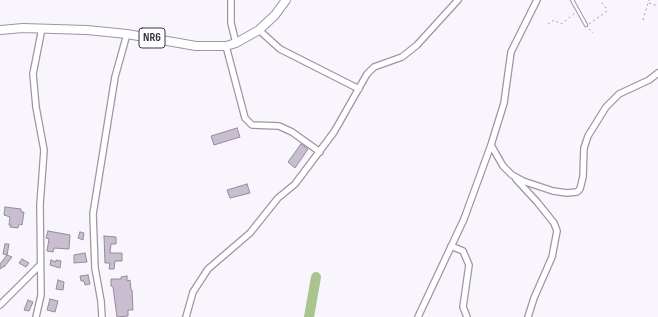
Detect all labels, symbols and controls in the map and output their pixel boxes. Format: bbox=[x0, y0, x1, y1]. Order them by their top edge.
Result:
road number: NR6 bbox=[139, 28, 165, 48]

